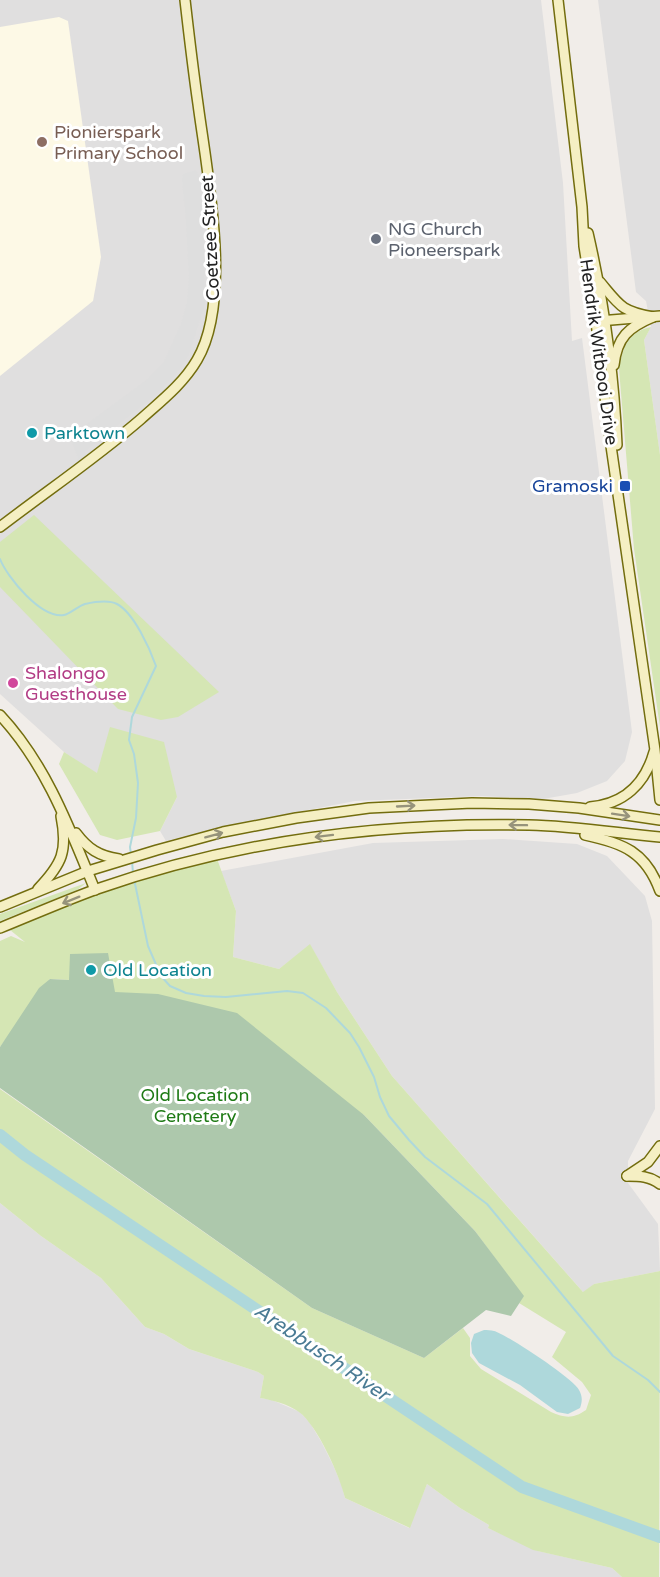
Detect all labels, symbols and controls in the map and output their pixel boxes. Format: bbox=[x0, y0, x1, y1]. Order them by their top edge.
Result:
place label: Pionierspark Primary School bbox=[54, 121, 183, 164]
marker: Pionierspark Primary School bbox=[35, 135, 49, 149]
street label: Coetzee Street bbox=[196, 175, 224, 301]
place label: NG Church Pioneerspark bbox=[388, 218, 501, 261]
marker: NG Church Pioneerspark bbox=[369, 232, 383, 246]
street label: Hendrik Witbooi Drive bbox=[575, 257, 623, 447]
place label: Parktown bbox=[44, 422, 125, 444]
marker: Parktown bbox=[25, 426, 39, 440]
place label: Gramoski bbox=[532, 475, 613, 497]
marker: Gramoski bbox=[618, 479, 632, 493]
place label: Shalongo Guesthouse bbox=[25, 662, 127, 705]
marker: Shalongo Guesthouse bbox=[6, 676, 20, 690]
one-way arrow bbox=[396, 801, 416, 812]
one-way arrow bbox=[611, 809, 631, 820]
one-way arrow bbox=[509, 819, 529, 831]
one-way arrow bbox=[204, 829, 223, 840]
one-way arrow bbox=[314, 831, 334, 842]
one-way arrow bbox=[63, 895, 81, 906]
place label: Old Location bbox=[103, 959, 212, 981]
marker: Old Location bbox=[84, 963, 98, 977]
park label: Old Location Cemetery bbox=[140, 1084, 250, 1127]
water label: Arebbusch River bbox=[250, 1299, 395, 1408]

